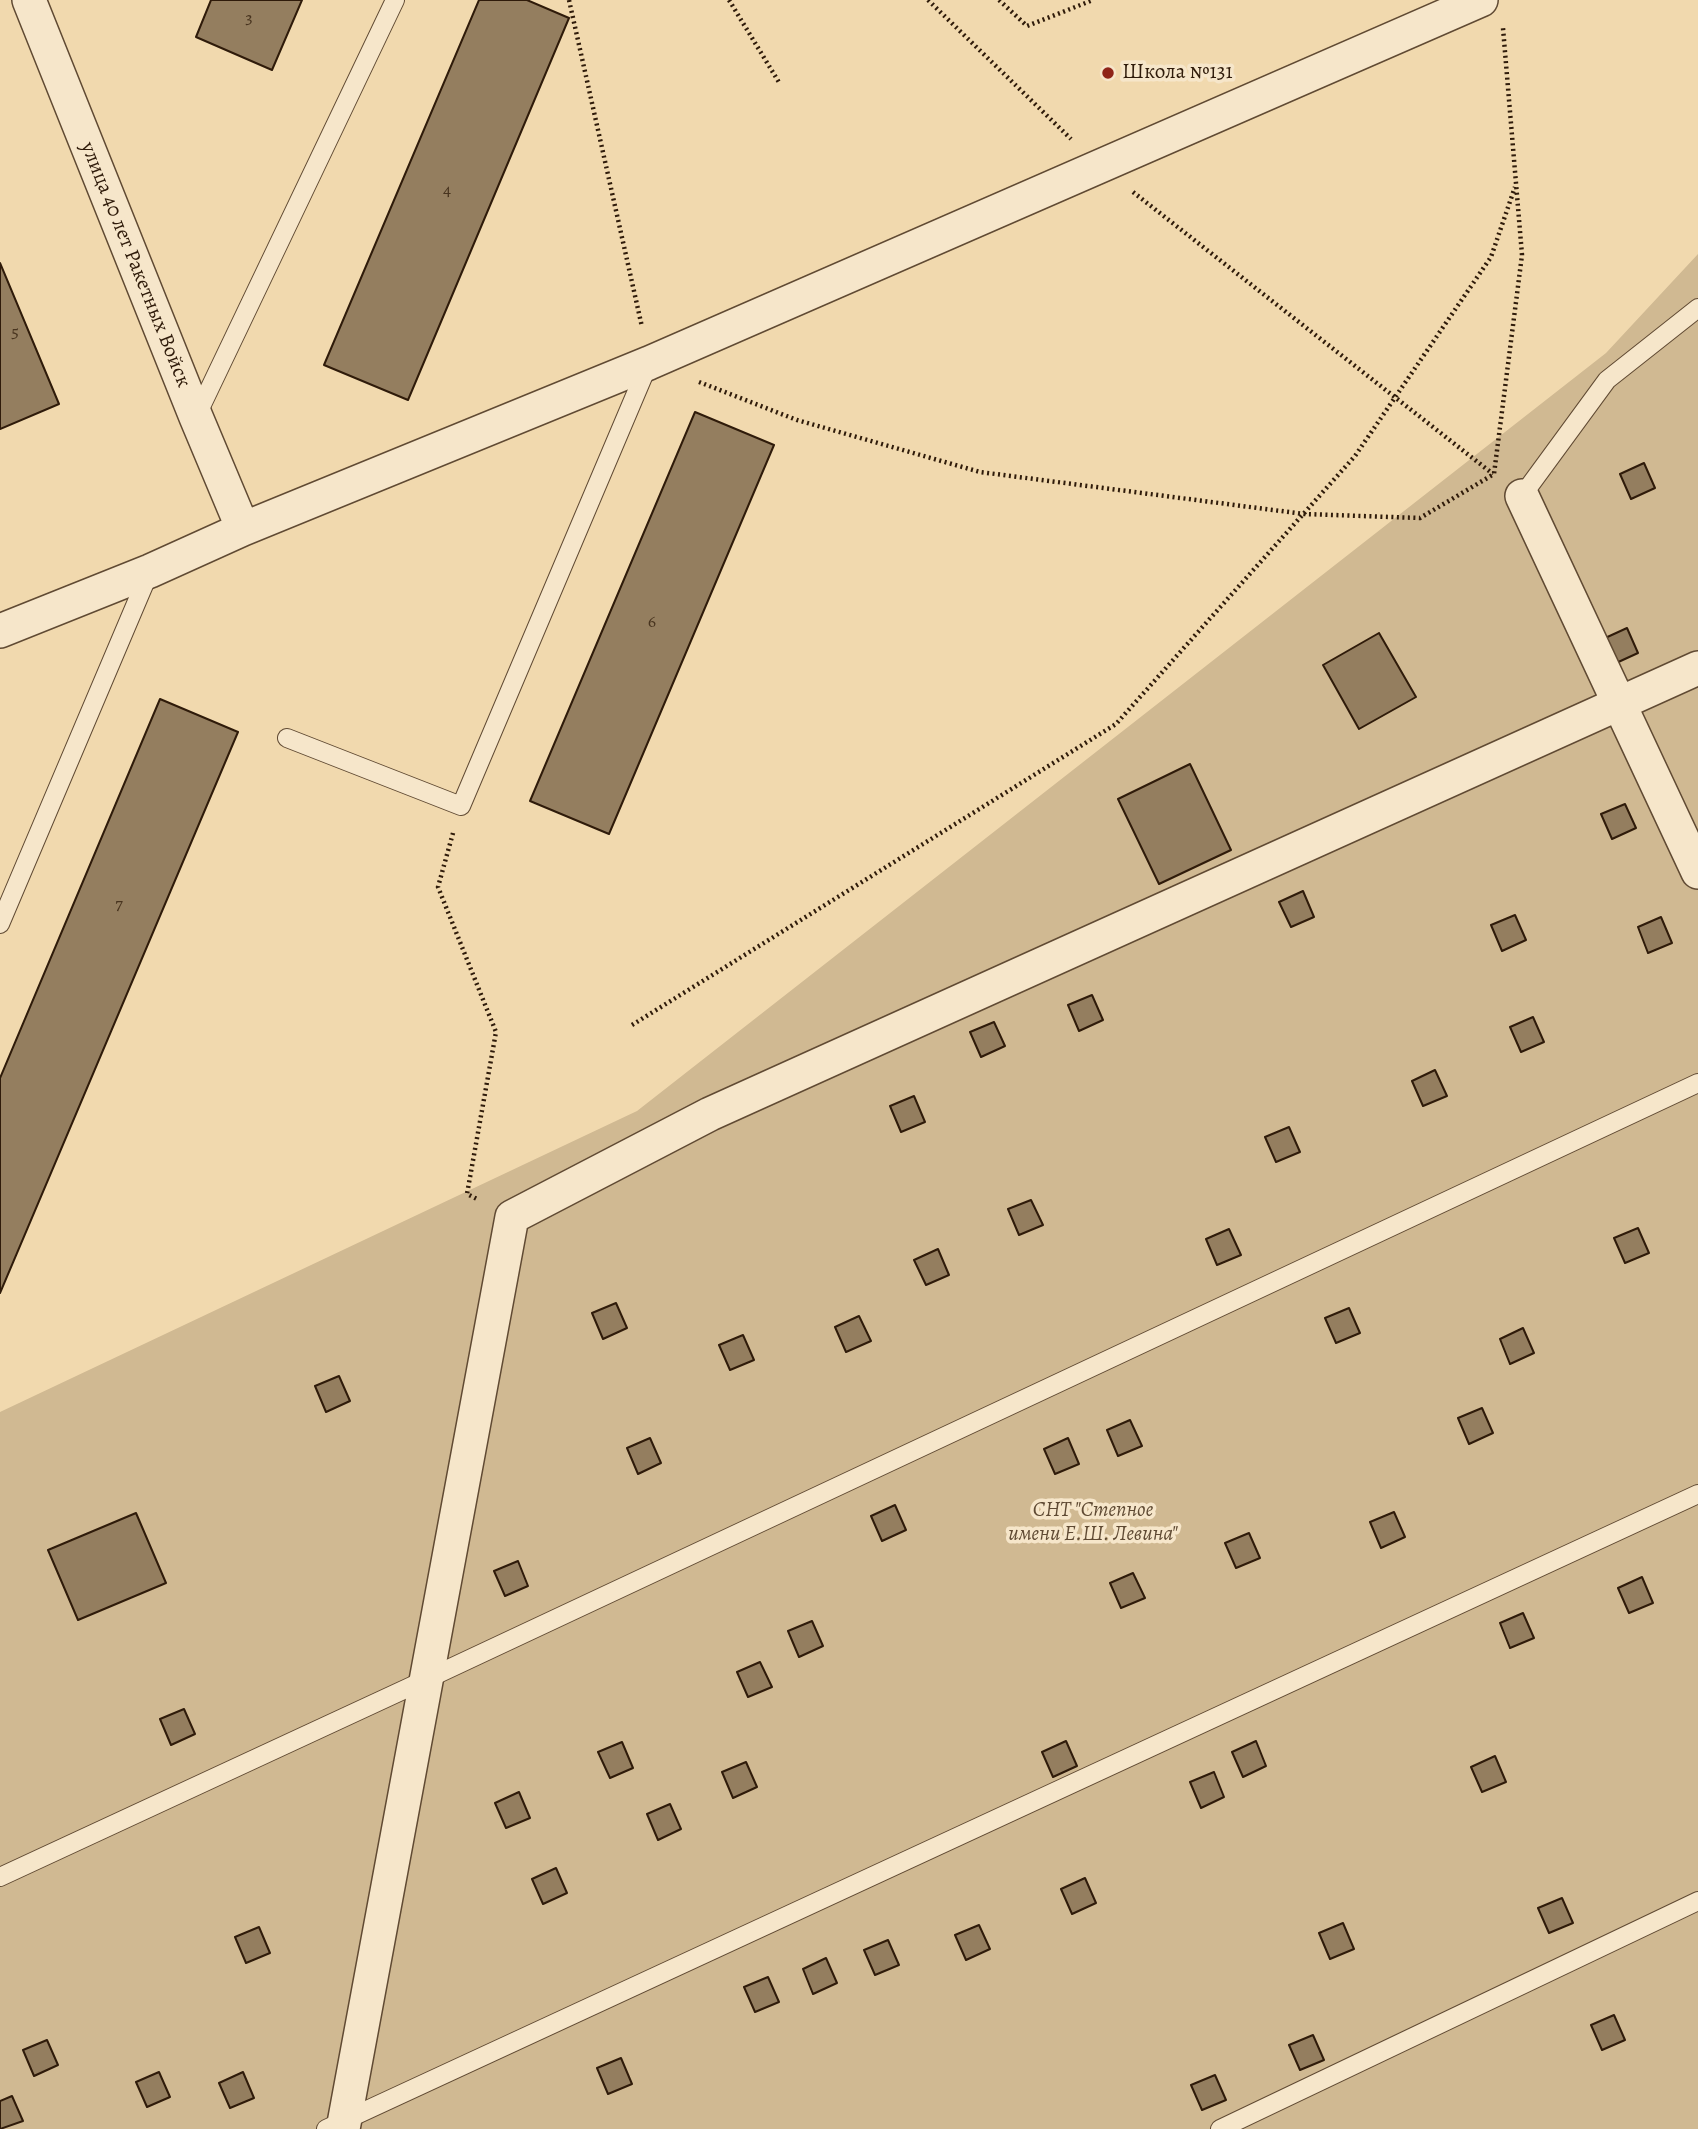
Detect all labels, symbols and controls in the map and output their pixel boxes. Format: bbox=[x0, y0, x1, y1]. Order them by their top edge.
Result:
house number: 3 bbox=[245, 8, 253, 30]
place label: Школа №131 bbox=[1122, 60, 1233, 86]
marker: Школа №131 bbox=[1100, 65, 1116, 81]
street label: улица 40 лет Ракетных Войск bbox=[74, 139, 196, 391]
house number: 4 bbox=[443, 180, 451, 202]
house number: 5 bbox=[11, 322, 19, 344]
house number: 6 bbox=[648, 612, 656, 634]
house number: 7 bbox=[115, 894, 123, 916]
park label: СНТ "Степное имени Е.Ш. Левина" bbox=[1008, 1498, 1178, 1548]

